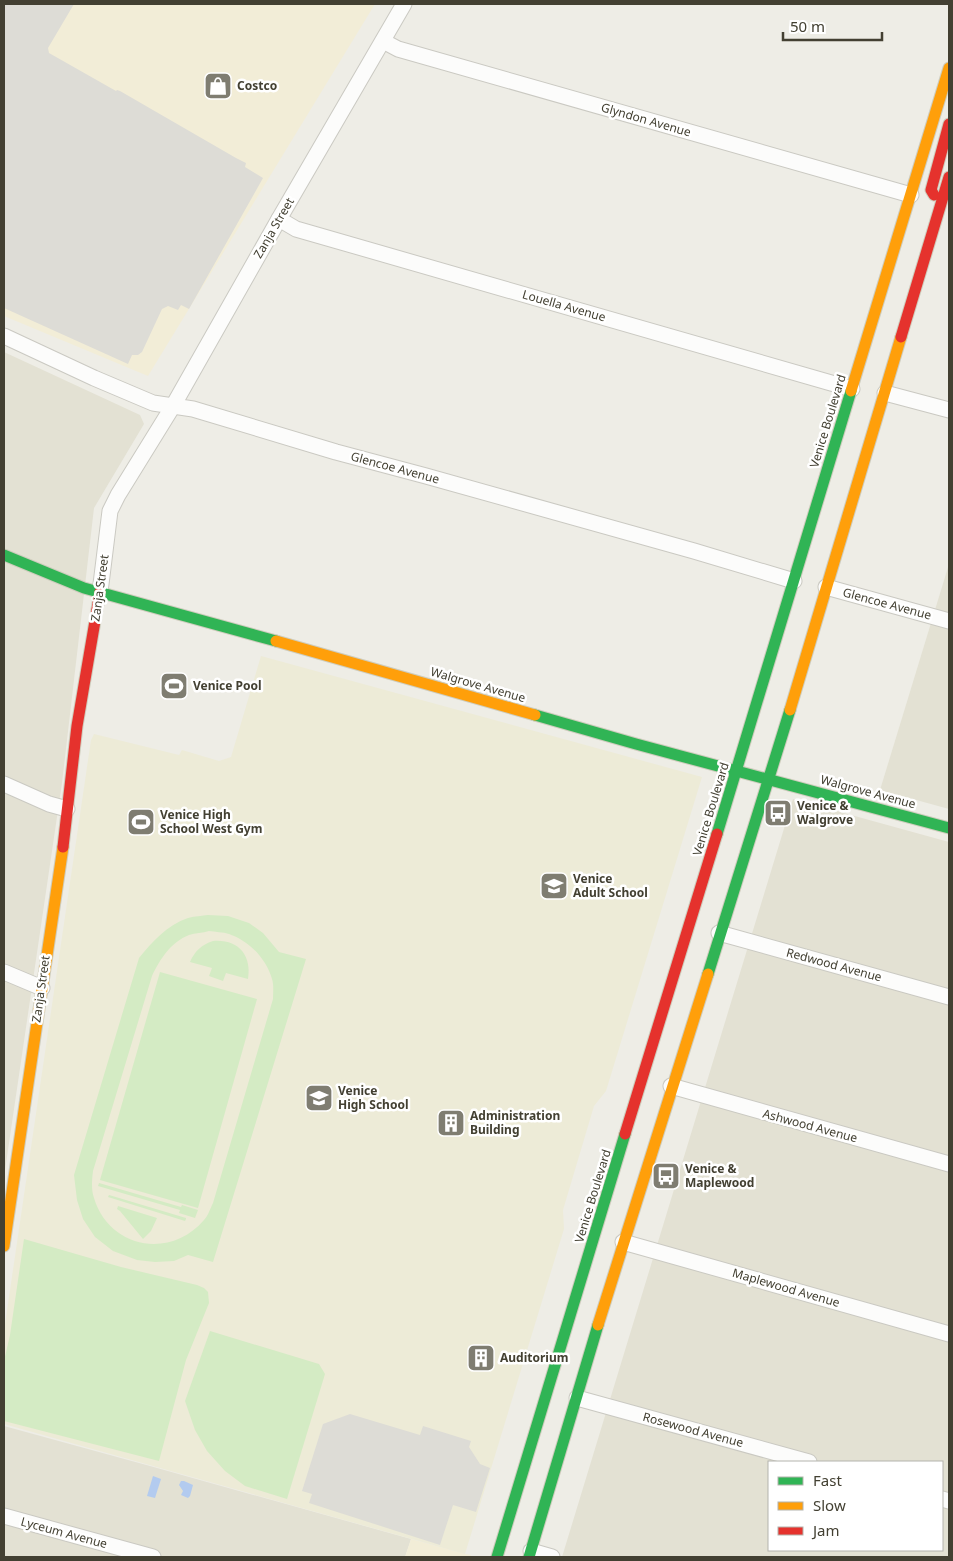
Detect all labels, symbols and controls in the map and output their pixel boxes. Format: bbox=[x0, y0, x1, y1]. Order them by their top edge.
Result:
scale bar bbox=[783, 10, 882, 42]
text: 50 m bbox=[790, 16, 825, 36]
shop icon: Costco bbox=[203, 71, 233, 101]
place label: Costco bbox=[237, 77, 277, 94]
street label: Glyndon Avenue bbox=[599, 99, 693, 141]
street label: Zanja Street bbox=[249, 194, 298, 261]
street label: Louella Avenue bbox=[520, 286, 608, 326]
street label: Venice Boulevard bbox=[805, 372, 850, 470]
street label: Glencoe Avenue bbox=[349, 448, 442, 488]
street label: Zanja Street bbox=[86, 553, 113, 623]
street label: Glencoe Avenue bbox=[841, 584, 934, 624]
street label: Walgrove Avenue bbox=[429, 663, 528, 706]
sports icon: Venice Pool bbox=[159, 671, 189, 701]
place label: Venice Pool bbox=[193, 677, 262, 694]
street label: Venice Boulevard bbox=[688, 760, 733, 858]
street label: Walgrove Avenue bbox=[819, 771, 918, 812]
place label: Venice & Walgrove bbox=[797, 797, 853, 828]
bus stop icon: Venice & Walgrove bbox=[763, 798, 793, 828]
place label: Venice High School West Gym bbox=[160, 806, 262, 837]
sports icon: Venice High School West Gym bbox=[126, 807, 156, 837]
place label: Venice Adult School bbox=[573, 870, 648, 901]
school or university icon: Venice Adult School bbox=[539, 871, 569, 901]
street label: Redwood Avenue bbox=[785, 944, 884, 985]
street label: Zanja Street bbox=[27, 954, 54, 1024]
place label: Venice High School bbox=[338, 1082, 408, 1113]
school or university icon: Venice High School bbox=[304, 1083, 334, 1113]
street label: Ashwood Avenue bbox=[761, 1105, 860, 1146]
place label: Administration Building bbox=[470, 1107, 560, 1138]
building icon: Administration Building bbox=[436, 1108, 466, 1138]
street label: Venice Boulevard bbox=[570, 1147, 615, 1245]
place label: Venice & Maplewood bbox=[685, 1160, 754, 1191]
bus stop icon: Venice & Maplewood bbox=[651, 1161, 681, 1191]
street label: Maplewood Avenue bbox=[730, 1264, 842, 1311]
building icon: Auditorium bbox=[466, 1343, 496, 1373]
place label: Auditorium bbox=[500, 1349, 568, 1366]
street label: Rosewood Avenue bbox=[641, 1408, 746, 1451]
legend bbox=[768, 1461, 943, 1551]
text: Fast bbox=[813, 1470, 842, 1490]
text: Slow bbox=[813, 1495, 846, 1515]
street label: Lyceum Avenue bbox=[19, 1513, 109, 1552]
text: Jam bbox=[811, 1520, 840, 1540]

